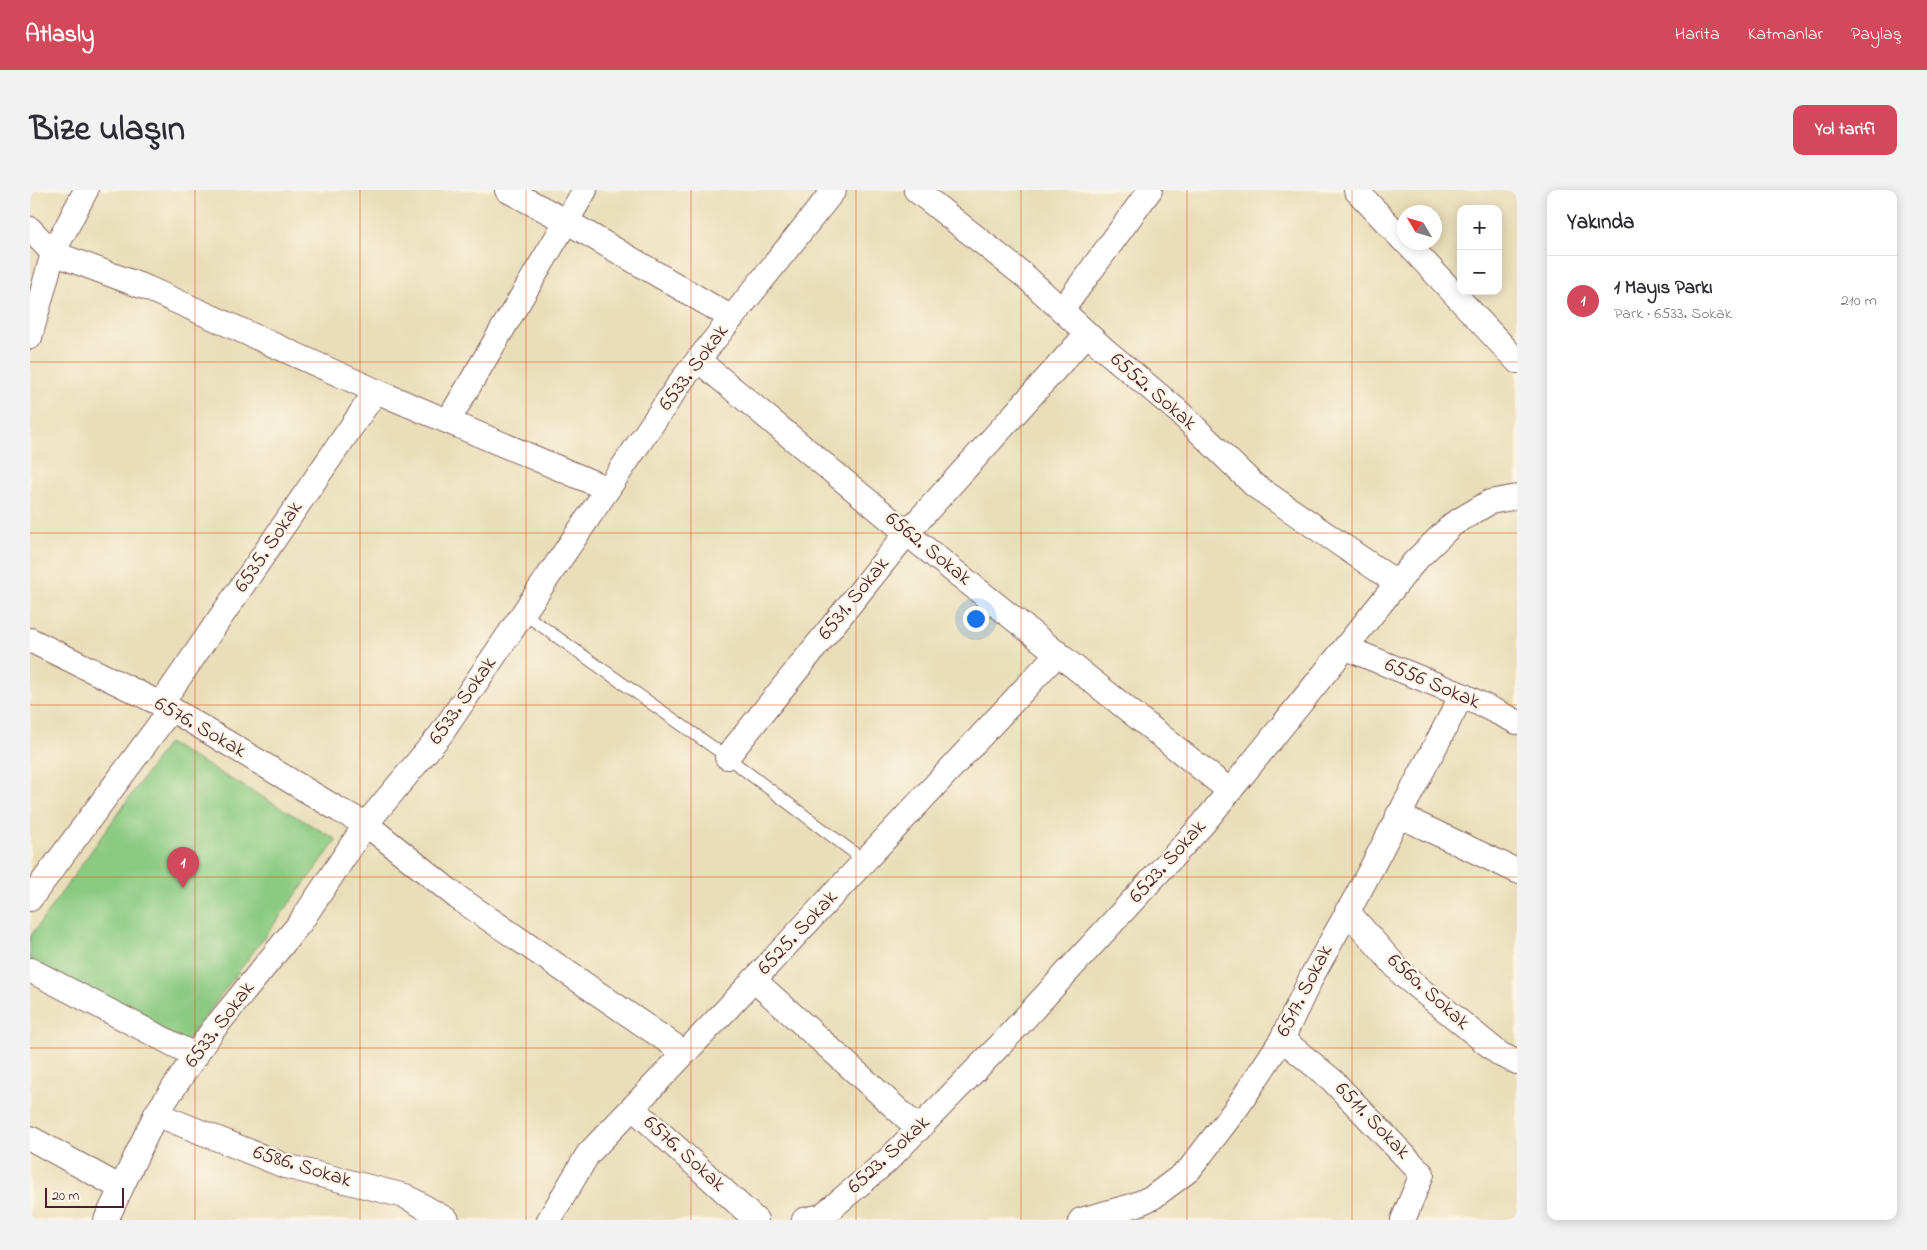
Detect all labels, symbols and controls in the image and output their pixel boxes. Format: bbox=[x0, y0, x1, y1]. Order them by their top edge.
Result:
text: Atlasly bbox=[25, 18, 94, 53]
text: Harita bbox=[1675, 22, 1720, 48]
text: Katmanlar bbox=[1748, 22, 1823, 48]
text: Paylaş bbox=[1851, 22, 1902, 48]
text: Bize ulaşın bbox=[30, 105, 185, 156]
button: Yol tarifi bbox=[1793, 105, 1897, 155]
north arrow bbox=[1397, 205, 1442, 250]
map controls bbox=[1457, 205, 1502, 295]
button: + bbox=[1457, 205, 1502, 250]
text: Yakında bbox=[1567, 208, 1634, 238]
button: − bbox=[1457, 250, 1502, 295]
text: 1 Mayıs Parkı bbox=[1614, 275, 1713, 302]
text: 1 bbox=[1580, 289, 1586, 313]
text: 210 m bbox=[1841, 289, 1877, 313]
text: Park · 6533. Sokak bbox=[1614, 302, 1732, 326]
street label: 6533. Sokak bbox=[651, 318, 737, 418]
street label: 6552. Sokak bbox=[1103, 346, 1204, 439]
street label: 6535. Sokak bbox=[227, 494, 311, 599]
street label: 6562. Sokak bbox=[878, 505, 978, 594]
street label: 6531. Sokak bbox=[811, 550, 898, 647]
your location bbox=[963, 606, 989, 632]
street label: 6533. Sokak bbox=[422, 650, 505, 751]
street label: 6556 Sokak bbox=[1380, 650, 1485, 718]
street label: 6576. Sokak bbox=[148, 689, 252, 767]
street label: 6523. Sokak bbox=[1122, 813, 1214, 910]
pin: 1 bbox=[167, 847, 199, 888]
street label: 6525. Sokak bbox=[751, 883, 846, 982]
street label: 6517. Sokak bbox=[1269, 939, 1341, 1042]
street label: 6560. Sokak bbox=[1380, 947, 1477, 1038]
street label: 6533. Sokak bbox=[177, 975, 263, 1075]
street label: 6511. Sokak bbox=[1327, 1075, 1417, 1167]
street label: 6523. Sokak bbox=[841, 1108, 938, 1201]
street label: 6576. Sokak bbox=[636, 1109, 733, 1200]
street label: 6586. Sokak bbox=[249, 1138, 356, 1196]
scale bar bbox=[45, 1185, 124, 1208]
text: 20 m bbox=[52, 1186, 79, 1207]

